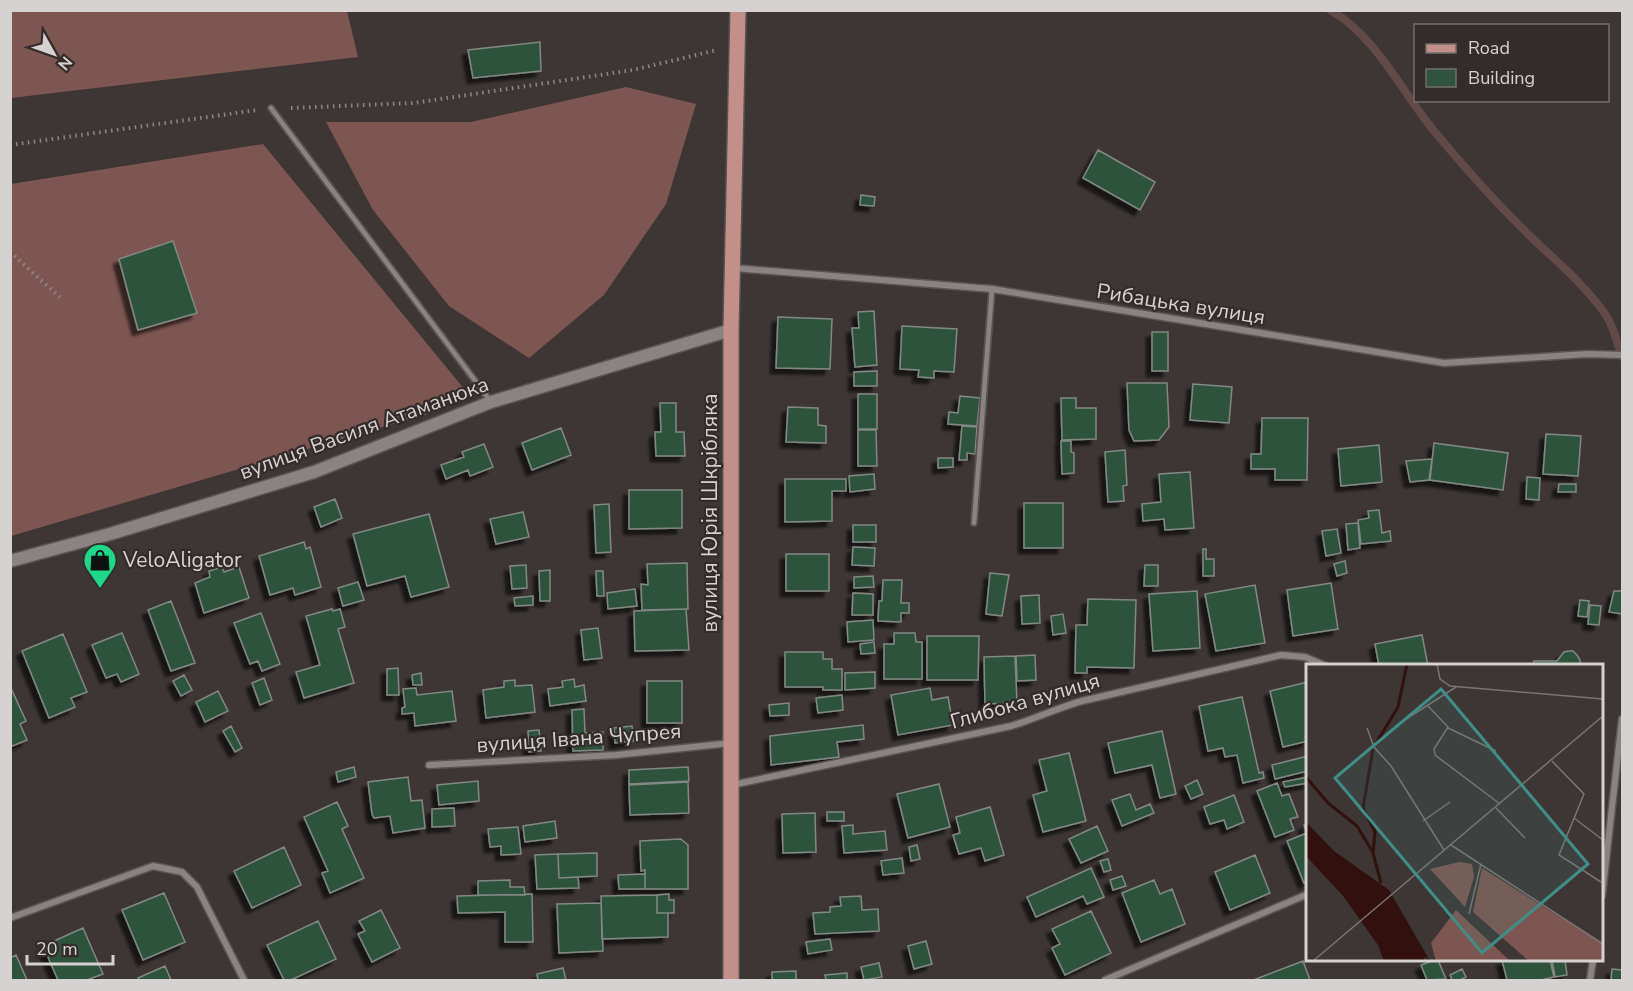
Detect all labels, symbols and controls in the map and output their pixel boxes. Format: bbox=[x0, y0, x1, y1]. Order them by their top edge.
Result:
north arrow bbox=[24, 24, 84, 84]
legend bbox=[1414, 24, 1609, 102]
text: Road bbox=[1468, 36, 1510, 60]
text: N bbox=[52, 51, 77, 75]
text: Building bbox=[1468, 66, 1535, 90]
street label: Рибацька вулиця bbox=[1095, 277, 1267, 331]
street label: вулиця Василя Атаманюка bbox=[236, 370, 492, 486]
street label: вулиця Юрія Шкрібляка bbox=[696, 393, 724, 633]
shop icon: VeloAligator bbox=[82, 542, 118, 589]
place label: VeloAligator bbox=[122, 546, 242, 574]
inset map bbox=[1306, 664, 1603, 961]
street label: Глибока вулиця bbox=[947, 666, 1103, 736]
street label: вулиця Івана Чупрея bbox=[476, 717, 682, 759]
scale bar bbox=[27, 928, 112, 966]
text: 20 m bbox=[36, 937, 78, 961]

